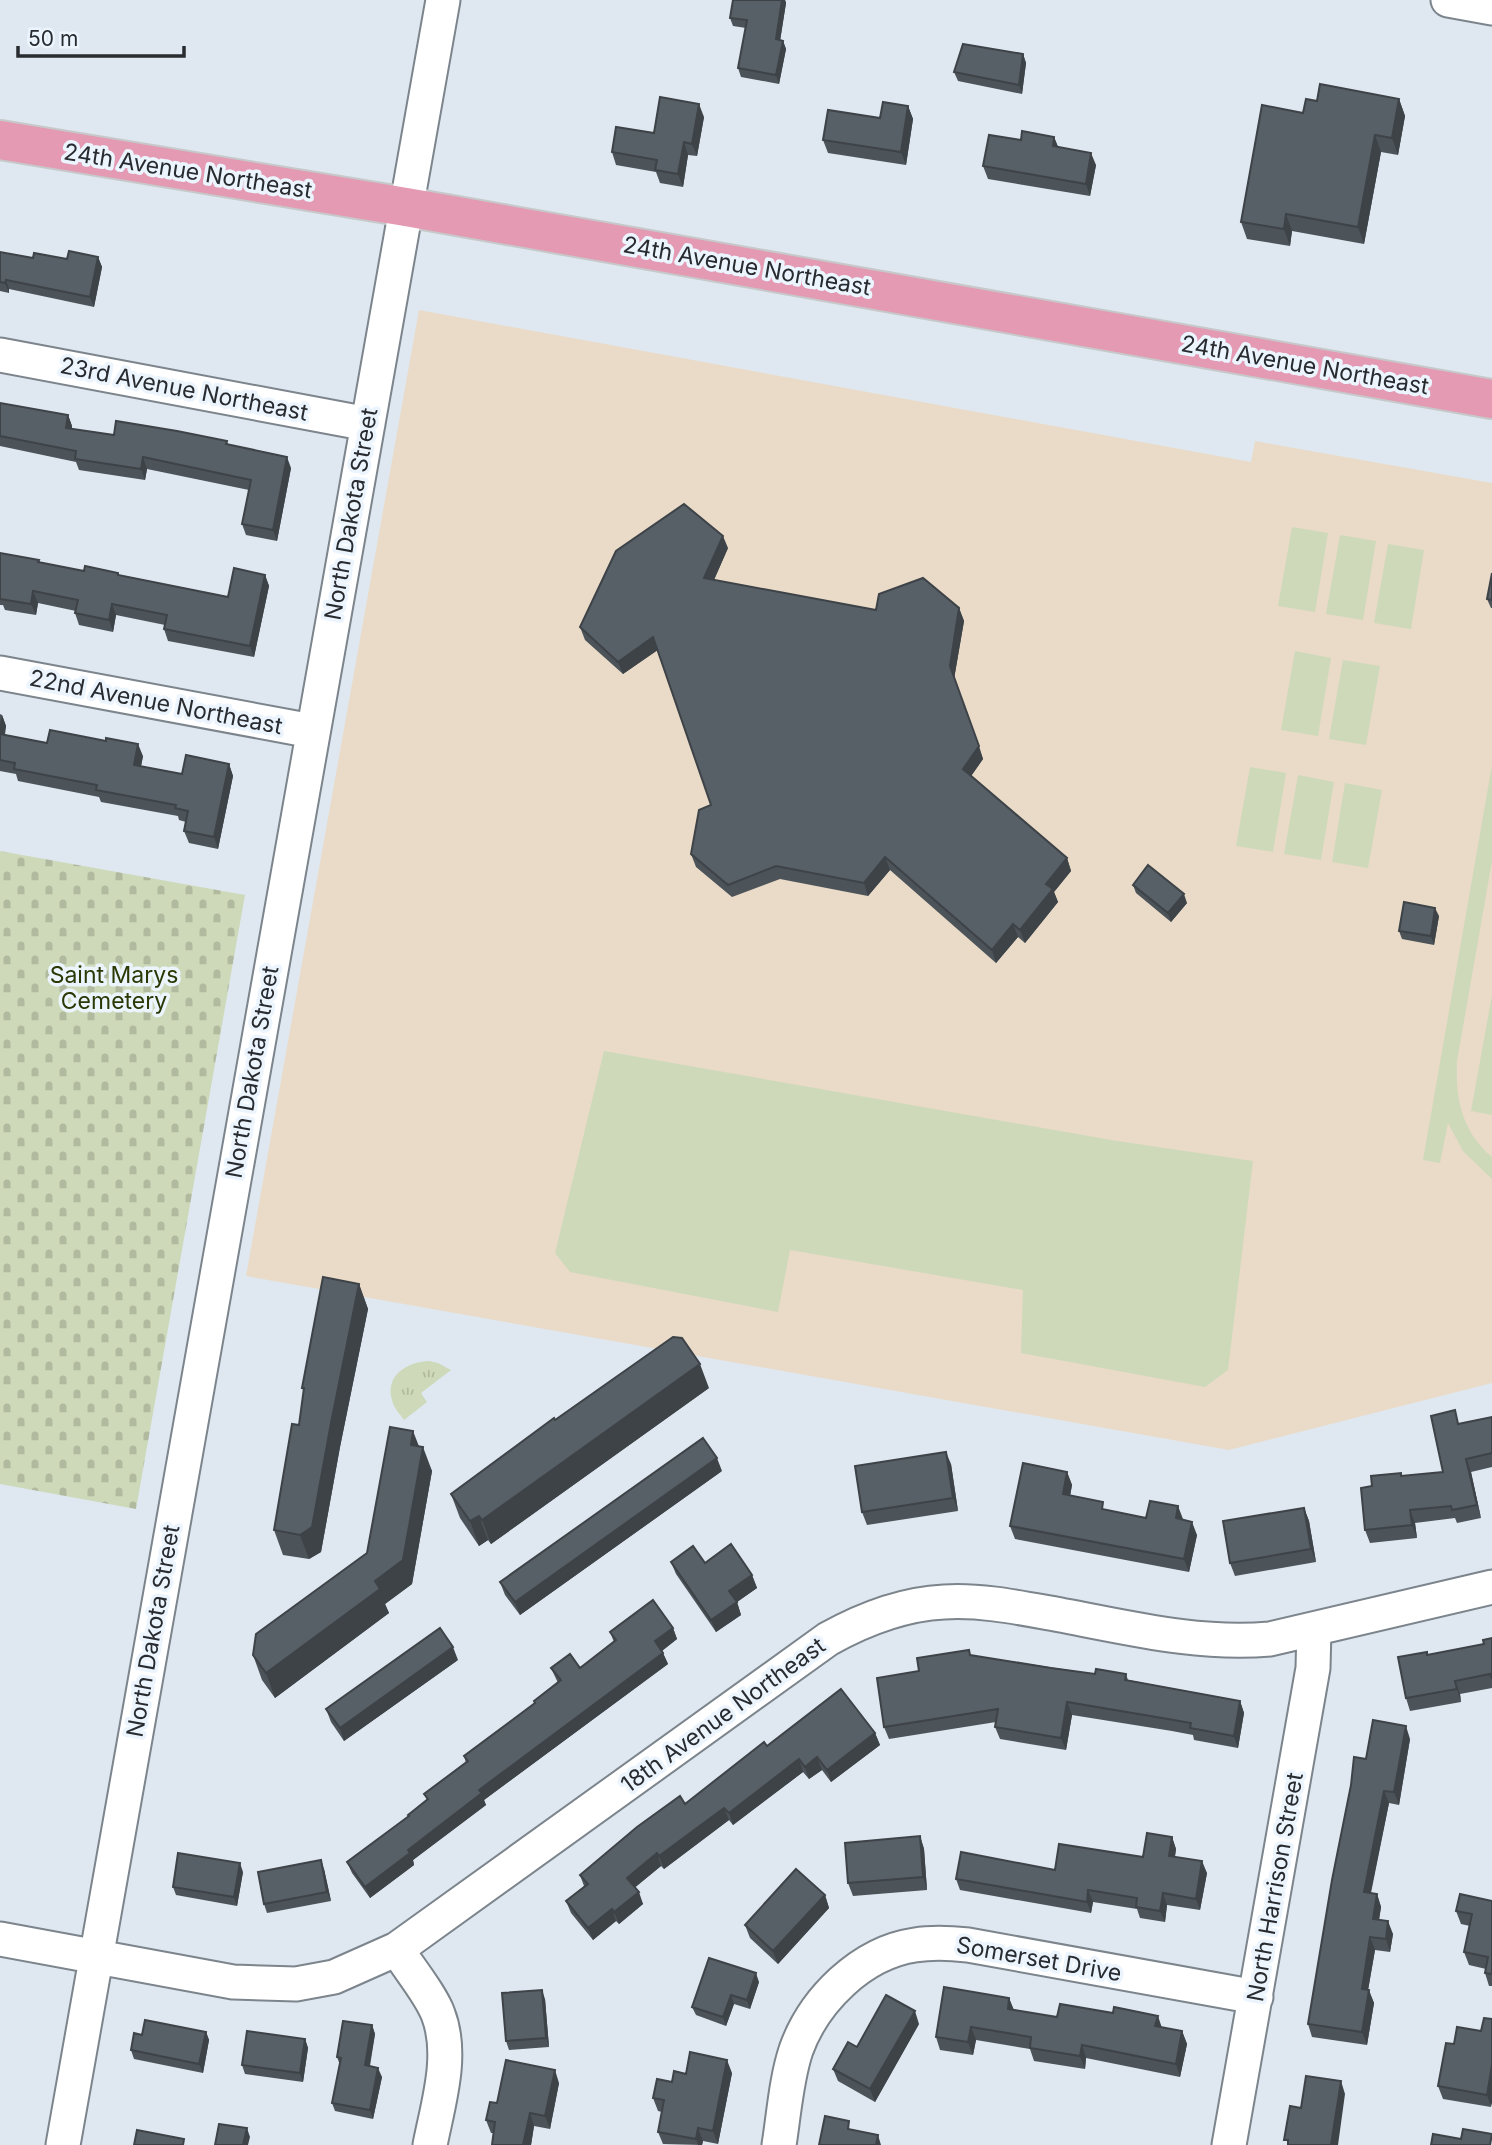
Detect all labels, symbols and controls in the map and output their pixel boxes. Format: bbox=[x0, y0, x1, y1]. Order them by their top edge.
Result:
scale bar bbox=[18, 14, 184, 58]
text: 50 m bbox=[28, 26, 78, 51]
street label: 24th Avenue Northeast bbox=[62, 138, 315, 205]
street label: 24th Avenue Northeast bbox=[621, 230, 873, 302]
street label: 24th Avenue Northeast bbox=[1179, 329, 1431, 401]
street label: 23rd Avenue Northeast bbox=[58, 351, 311, 427]
street label: North Dakota Street bbox=[319, 405, 384, 622]
street label: 22nd Avenue Northeast bbox=[27, 664, 285, 740]
park label: Saint Marys Cemetery bbox=[50, 961, 178, 1015]
street label: North Dakota Street bbox=[220, 963, 285, 1180]
street label: North Dakota Street bbox=[121, 1522, 186, 1739]
street label: 18th Avenue Northeast bbox=[615, 1631, 831, 1799]
street label: North Harrison Street bbox=[1241, 1770, 1309, 2004]
street label: Somerset Drive bbox=[954, 1931, 1124, 1987]

